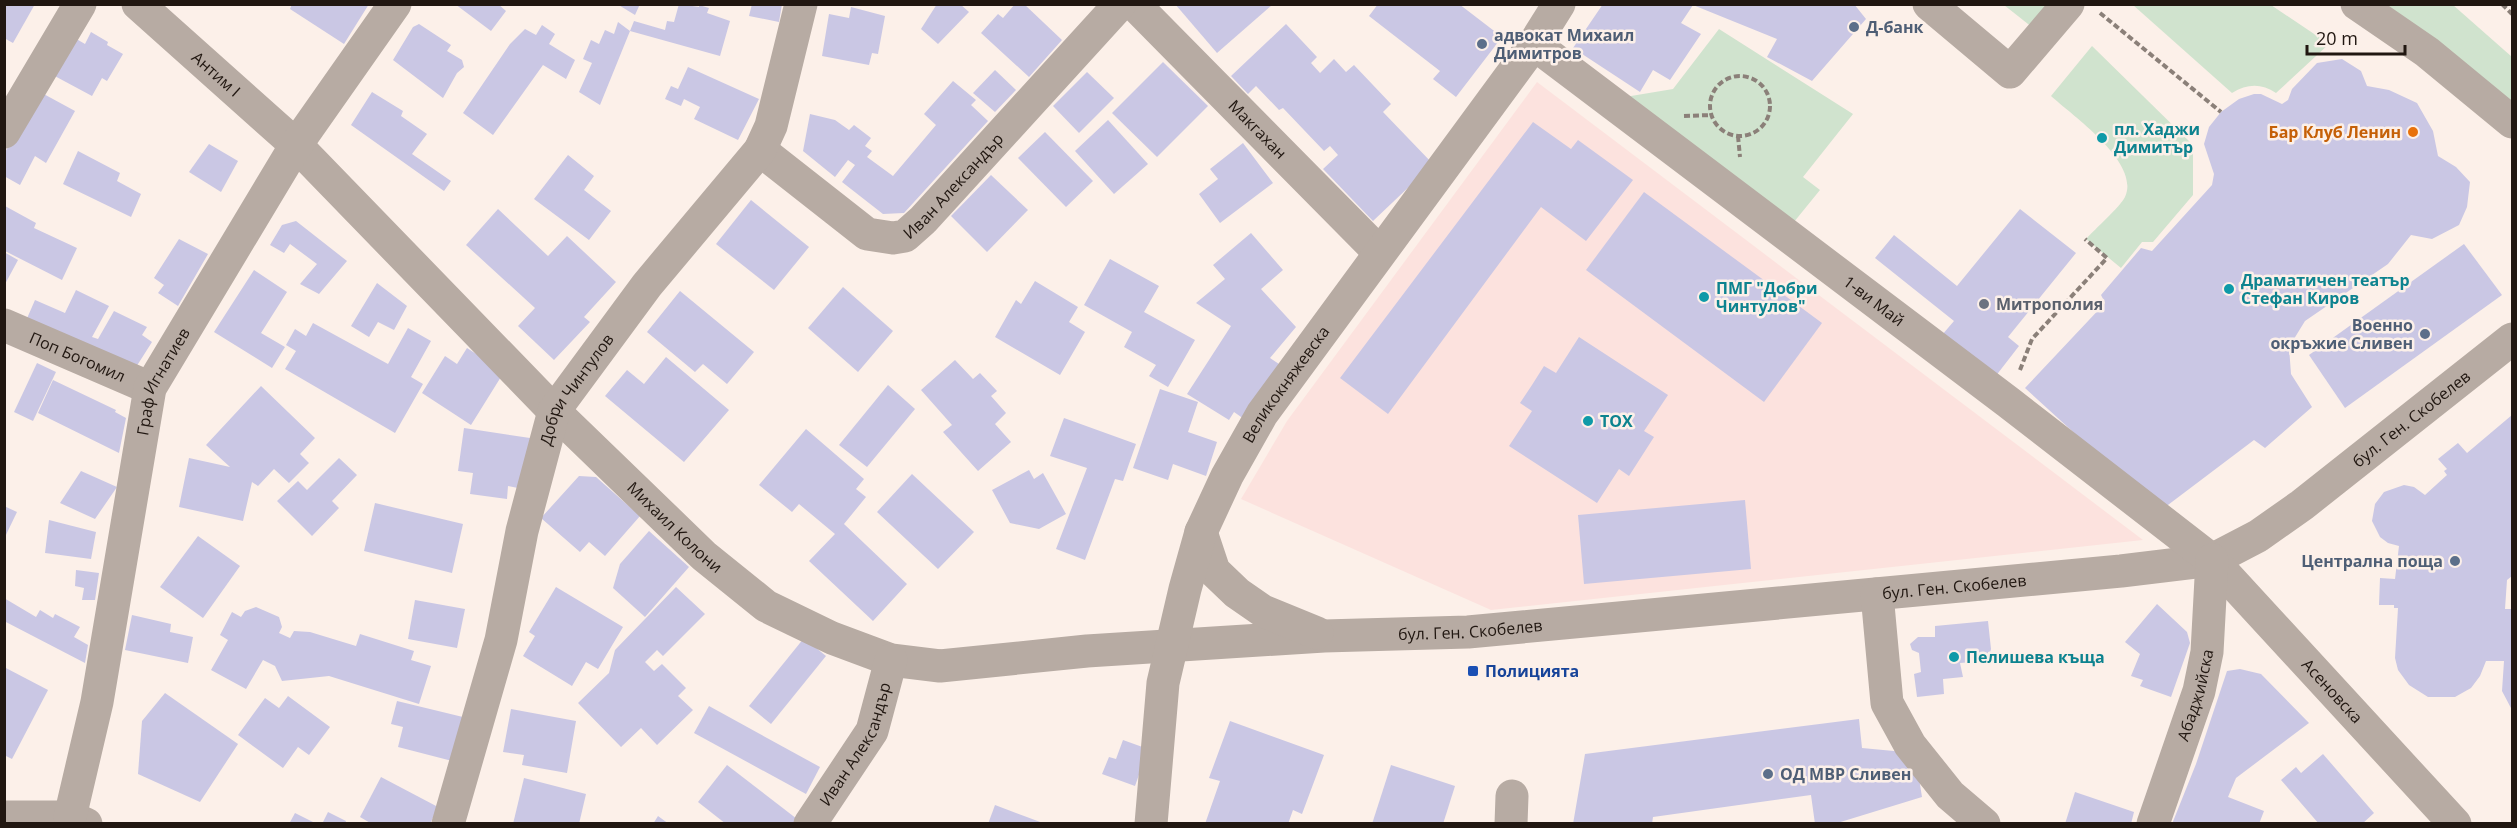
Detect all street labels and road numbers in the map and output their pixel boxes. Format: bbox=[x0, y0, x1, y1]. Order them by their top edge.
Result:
street label: Антим I bbox=[187, 46, 245, 102]
street label: Макгахан bbox=[1224, 95, 1292, 164]
street label: Иван Александър bbox=[898, 128, 1008, 244]
street label: 1-ви Май bbox=[1839, 270, 1909, 331]
street label: Великокняжевска bbox=[1237, 321, 1334, 447]
street label: Граф Игнатиев bbox=[131, 323, 195, 437]
street label: Поп Богомил bbox=[26, 326, 129, 387]
street label: Добри Чинтулов bbox=[534, 329, 619, 448]
street label: бул. Ген. Скобелев bbox=[2348, 365, 2475, 472]
street label: Михаил Колони bbox=[622, 477, 727, 578]
street label: бул. Ген. Скобелев bbox=[1881, 569, 2027, 604]
street label: бул. Ген. Скобелев bbox=[1398, 614, 1543, 645]
street label: Абаджийска bbox=[2172, 647, 2218, 744]
street label: Асеновска bbox=[2297, 654, 2368, 728]
street label: Иван Александър bbox=[814, 680, 896, 810]

